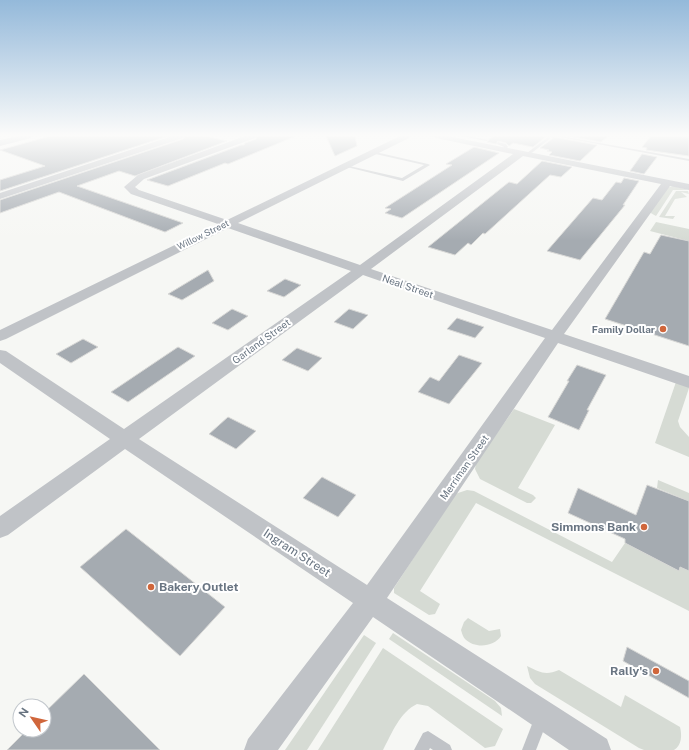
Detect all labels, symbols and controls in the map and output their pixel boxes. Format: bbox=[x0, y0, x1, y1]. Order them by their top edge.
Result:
street label: Willow Street bbox=[175, 217, 231, 252]
street label: Neal Street bbox=[381, 272, 435, 300]
street label: Garland Street bbox=[230, 316, 292, 366]
place label: Family Dollar bbox=[592, 323, 655, 335]
marker: Family Dollar bbox=[658, 324, 668, 334]
street label: Merriman Street bbox=[437, 432, 491, 502]
place label: Simmons Bank bbox=[551, 520, 636, 534]
marker: Simmons Bank bbox=[639, 522, 649, 532]
street label: Ingram Street bbox=[261, 526, 333, 580]
place label: Bakery Outlet bbox=[159, 580, 239, 594]
marker: Bakery Outlet bbox=[146, 582, 156, 592]
place label: Rally's bbox=[610, 664, 648, 678]
marker: Rally's bbox=[651, 666, 661, 676]
north arrow bbox=[12, 698, 52, 738]
text: N bbox=[16, 705, 31, 719]

